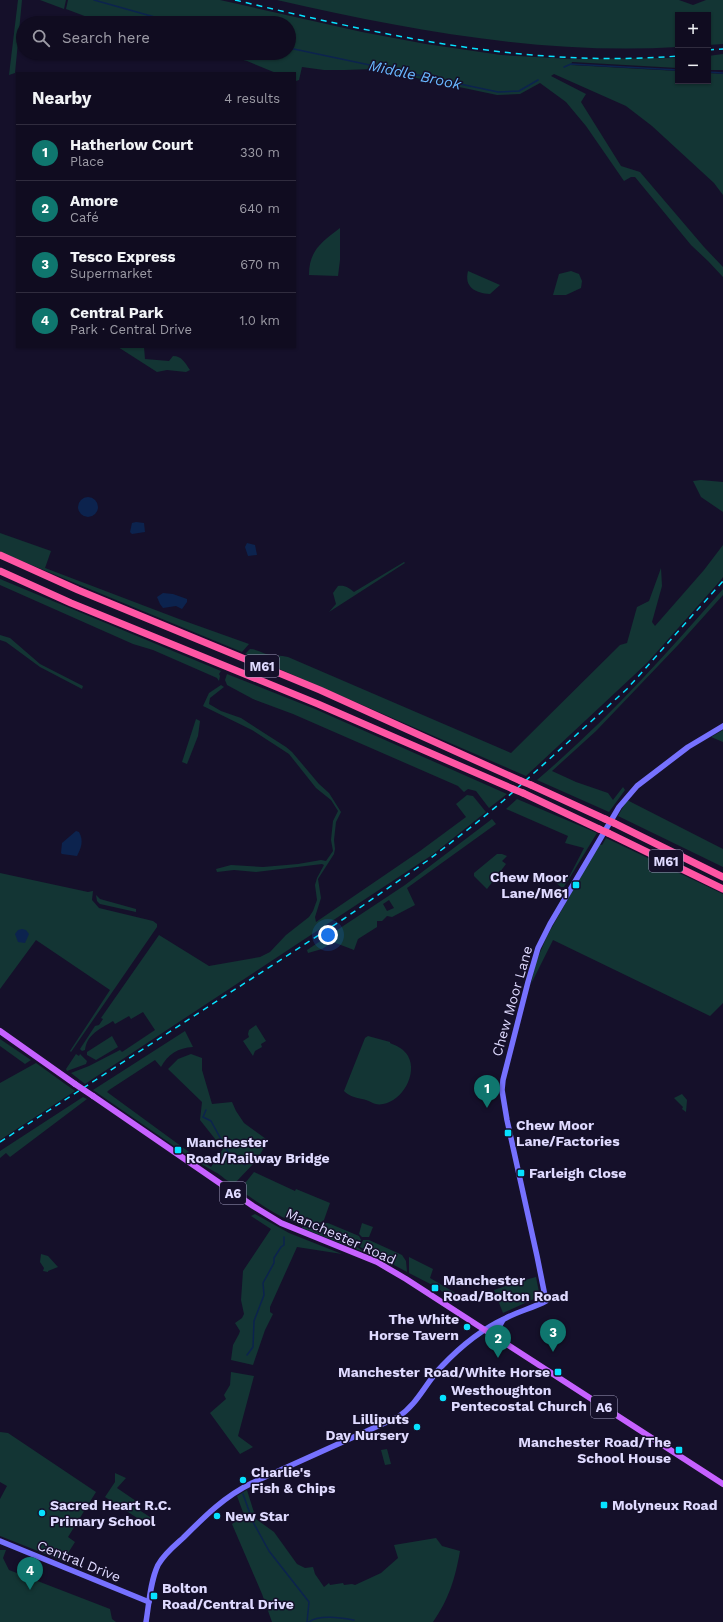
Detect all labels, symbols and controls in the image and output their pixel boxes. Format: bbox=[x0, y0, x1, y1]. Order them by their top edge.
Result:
map controls bbox=[675, 12, 711, 84]
button: + bbox=[675, 12, 711, 48]
search box bbox=[16, 16, 296, 60]
icon: search bbox=[30, 27, 52, 49]
text: Search here bbox=[62, 29, 150, 47]
button: − bbox=[675, 48, 711, 84]
water label: Middle Brook bbox=[367, 56, 464, 94]
text: Nearby bbox=[32, 88, 91, 108]
text: 4 results bbox=[224, 91, 280, 106]
text: Hatherlow Court bbox=[70, 136, 193, 154]
text: 1 bbox=[42, 145, 48, 160]
text: 330 m bbox=[240, 145, 280, 160]
text: Place bbox=[70, 154, 104, 169]
text: Amore bbox=[70, 192, 118, 210]
text: 2 bbox=[41, 201, 49, 216]
text: 640 m bbox=[239, 201, 280, 216]
text: Café bbox=[70, 210, 99, 225]
text: Tesco Express bbox=[70, 248, 176, 266]
text: 3 bbox=[41, 257, 49, 272]
text: 670 m bbox=[240, 257, 280, 272]
text: Supermarket bbox=[70, 266, 152, 281]
text: Central Park bbox=[70, 304, 163, 322]
text: 4 bbox=[41, 313, 49, 328]
text: 1.0 km bbox=[240, 313, 280, 328]
text: Park · Central Drive bbox=[70, 322, 192, 337]
road number: M61 bbox=[245, 655, 279, 677]
road number: M61 bbox=[649, 850, 683, 872]
place label: Chew Moor Lane/M61 bbox=[490, 869, 568, 901]
marker: Chew Moor Lane/M61 bbox=[571, 880, 581, 890]
your location bbox=[318, 925, 338, 945]
street label: Chew Moor Lane bbox=[489, 944, 535, 1058]
pin: 1 bbox=[474, 1075, 500, 1108]
place label: Chew Moor Lane/Factories bbox=[516, 1117, 620, 1149]
marker: Chew Moor Lane/Factories bbox=[503, 1128, 513, 1138]
place label: Manchester Road/Railway Bridge bbox=[186, 1134, 330, 1166]
marker: Manchester Road/Railway Bridge bbox=[173, 1145, 183, 1155]
place label: Farleigh Close bbox=[529, 1165, 626, 1181]
marker: Farleigh Close bbox=[516, 1168, 526, 1178]
road number: A6 bbox=[220, 1182, 246, 1204]
street label: Manchester Road bbox=[284, 1205, 398, 1267]
place label: Manchester Road/Bolton Road bbox=[443, 1272, 568, 1304]
marker: Manchester Road/Bolton Road bbox=[430, 1283, 440, 1293]
place label: The White Horse Tavern bbox=[369, 1311, 459, 1343]
pin: 3 bbox=[540, 1319, 566, 1352]
marker: The White Horse Tavern bbox=[462, 1322, 472, 1332]
pin: 2 bbox=[485, 1325, 511, 1358]
place label: Manchester Road/White Horse bbox=[338, 1364, 550, 1380]
marker: Manchester Road/White Horse bbox=[553, 1367, 563, 1377]
place label: Westhoughton Pentecostal Church bbox=[451, 1382, 587, 1414]
marker: Westhoughton Pentecostal Church bbox=[438, 1393, 448, 1403]
road number: A6 bbox=[591, 1396, 617, 1418]
place label: Lilliputs Day Nursery bbox=[325, 1411, 410, 1443]
marker: Lilliputs Day Nursery bbox=[412, 1422, 422, 1432]
place label: Manchester Road/The School House bbox=[518, 1434, 671, 1466]
marker: Manchester Road/The School House bbox=[674, 1445, 684, 1455]
place label: Charlie's Fish & Chips bbox=[251, 1464, 336, 1496]
marker: Charlie's Fish & Chips bbox=[238, 1475, 248, 1485]
place label: Sacred Heart R.C. Primary School bbox=[50, 1497, 171, 1529]
place label: Molyneux Road bbox=[612, 1497, 717, 1513]
marker: Molyneux Road bbox=[599, 1500, 609, 1510]
marker: Sacred Heart R.C. Primary School bbox=[37, 1508, 47, 1518]
place label: New Star bbox=[225, 1508, 289, 1524]
marker: New Star bbox=[212, 1511, 222, 1521]
street label: Central Drive bbox=[35, 1537, 123, 1585]
pin: 4 bbox=[17, 1557, 43, 1590]
place label: Bolton Road/Central Drive bbox=[162, 1580, 294, 1612]
marker: Bolton Road/Central Drive bbox=[149, 1591, 159, 1601]

